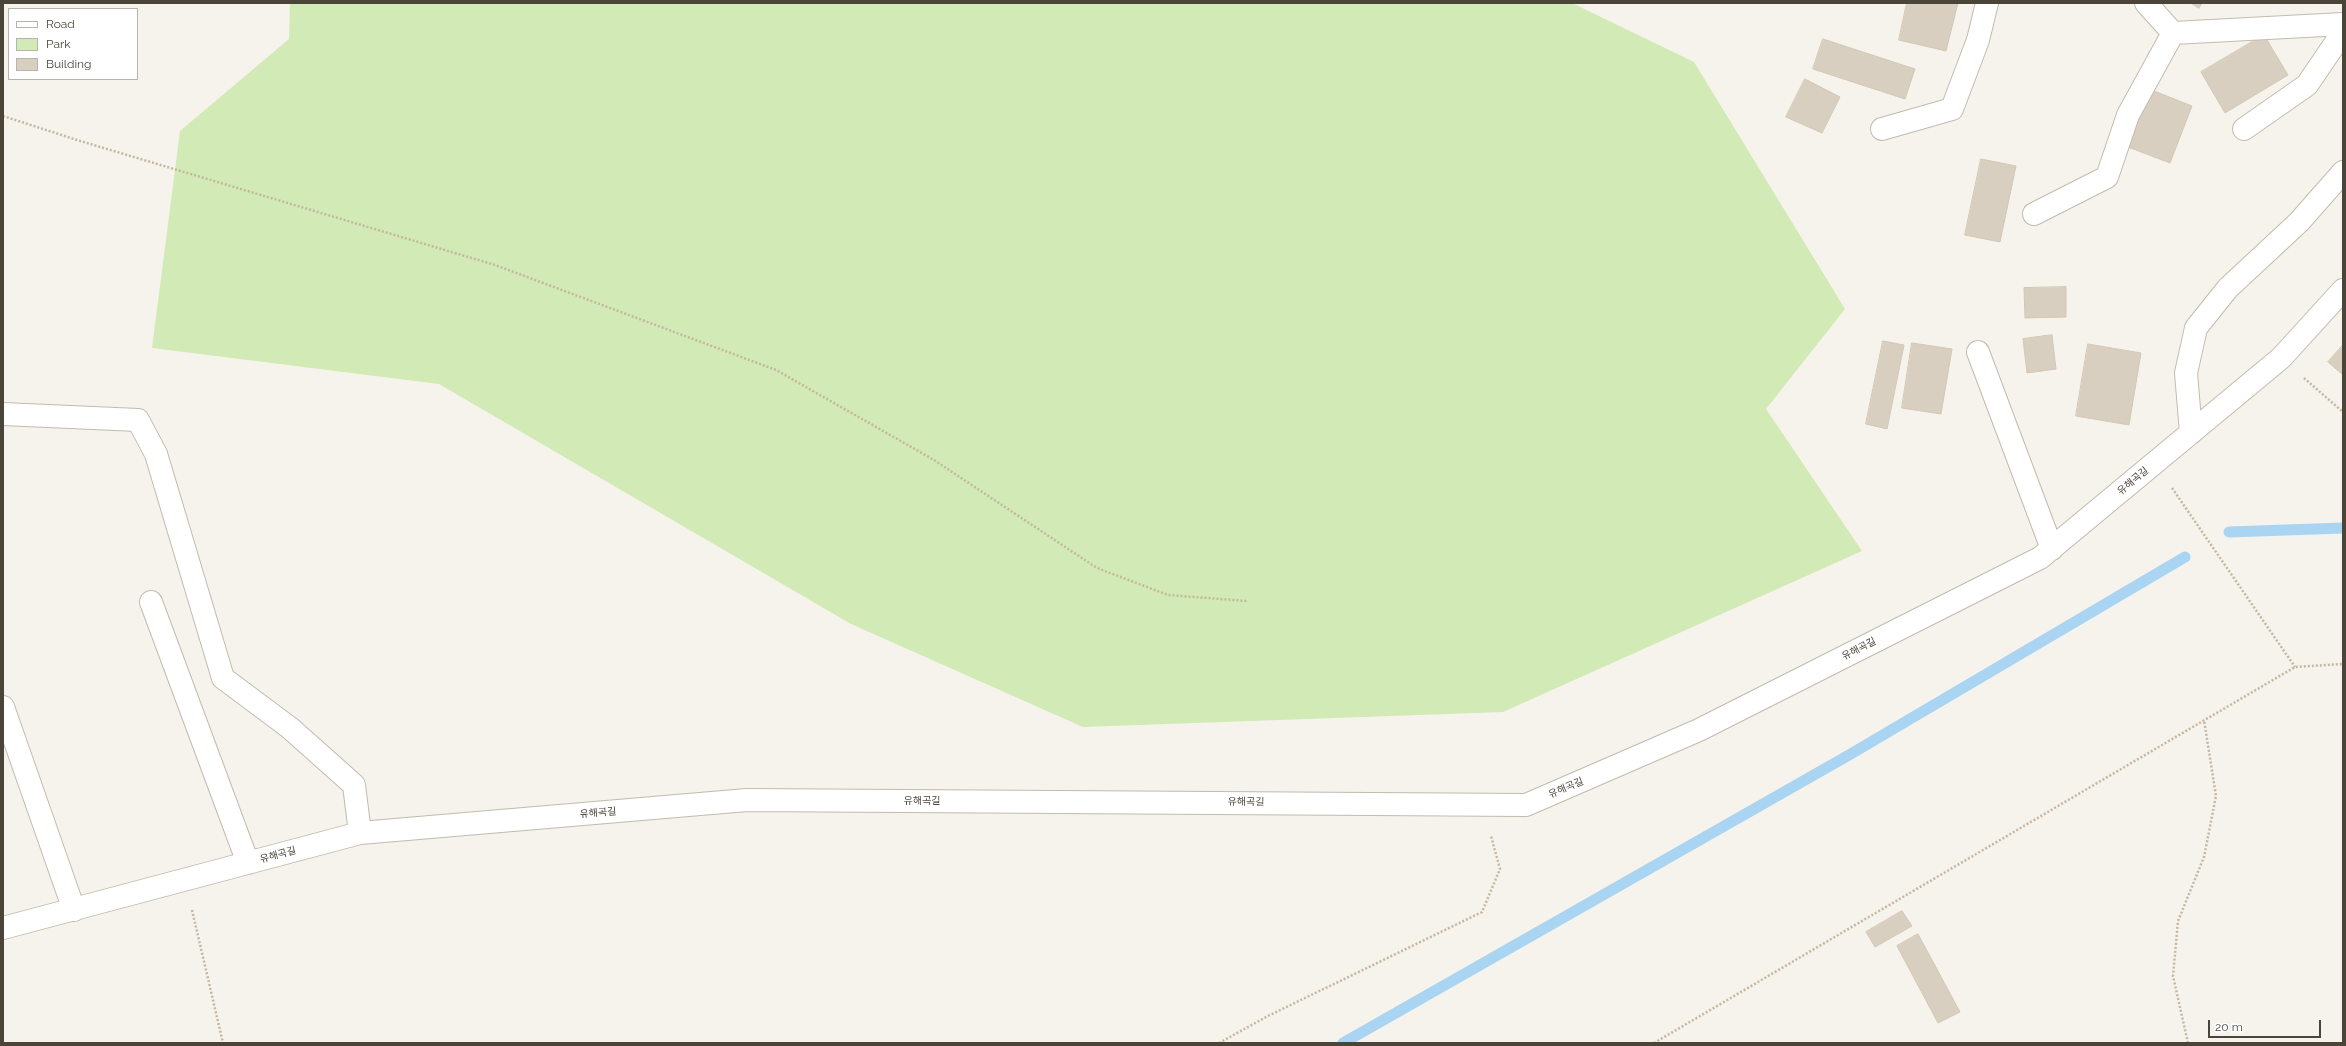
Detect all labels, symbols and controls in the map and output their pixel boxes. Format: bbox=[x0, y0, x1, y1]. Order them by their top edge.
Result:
legend bbox=[8, 8, 138, 80]
text: Road bbox=[46, 17, 75, 31]
text: Park bbox=[46, 37, 71, 51]
text: Building bbox=[46, 57, 92, 71]
street label: 유해곡길 bbox=[2115, 465, 2151, 497]
street label: 유해곡길 bbox=[1840, 635, 1878, 663]
street label: 유해곡길 bbox=[1547, 775, 1585, 801]
street label: 유해곡길 bbox=[904, 795, 940, 807]
street label: 유해곡길 bbox=[1227, 796, 1265, 808]
street label: 유해곡길 bbox=[579, 805, 617, 821]
street label: 유해곡길 bbox=[259, 844, 297, 866]
scale bar bbox=[2210, 1012, 2323, 1038]
text: 20 m bbox=[2215, 1020, 2243, 1034]

